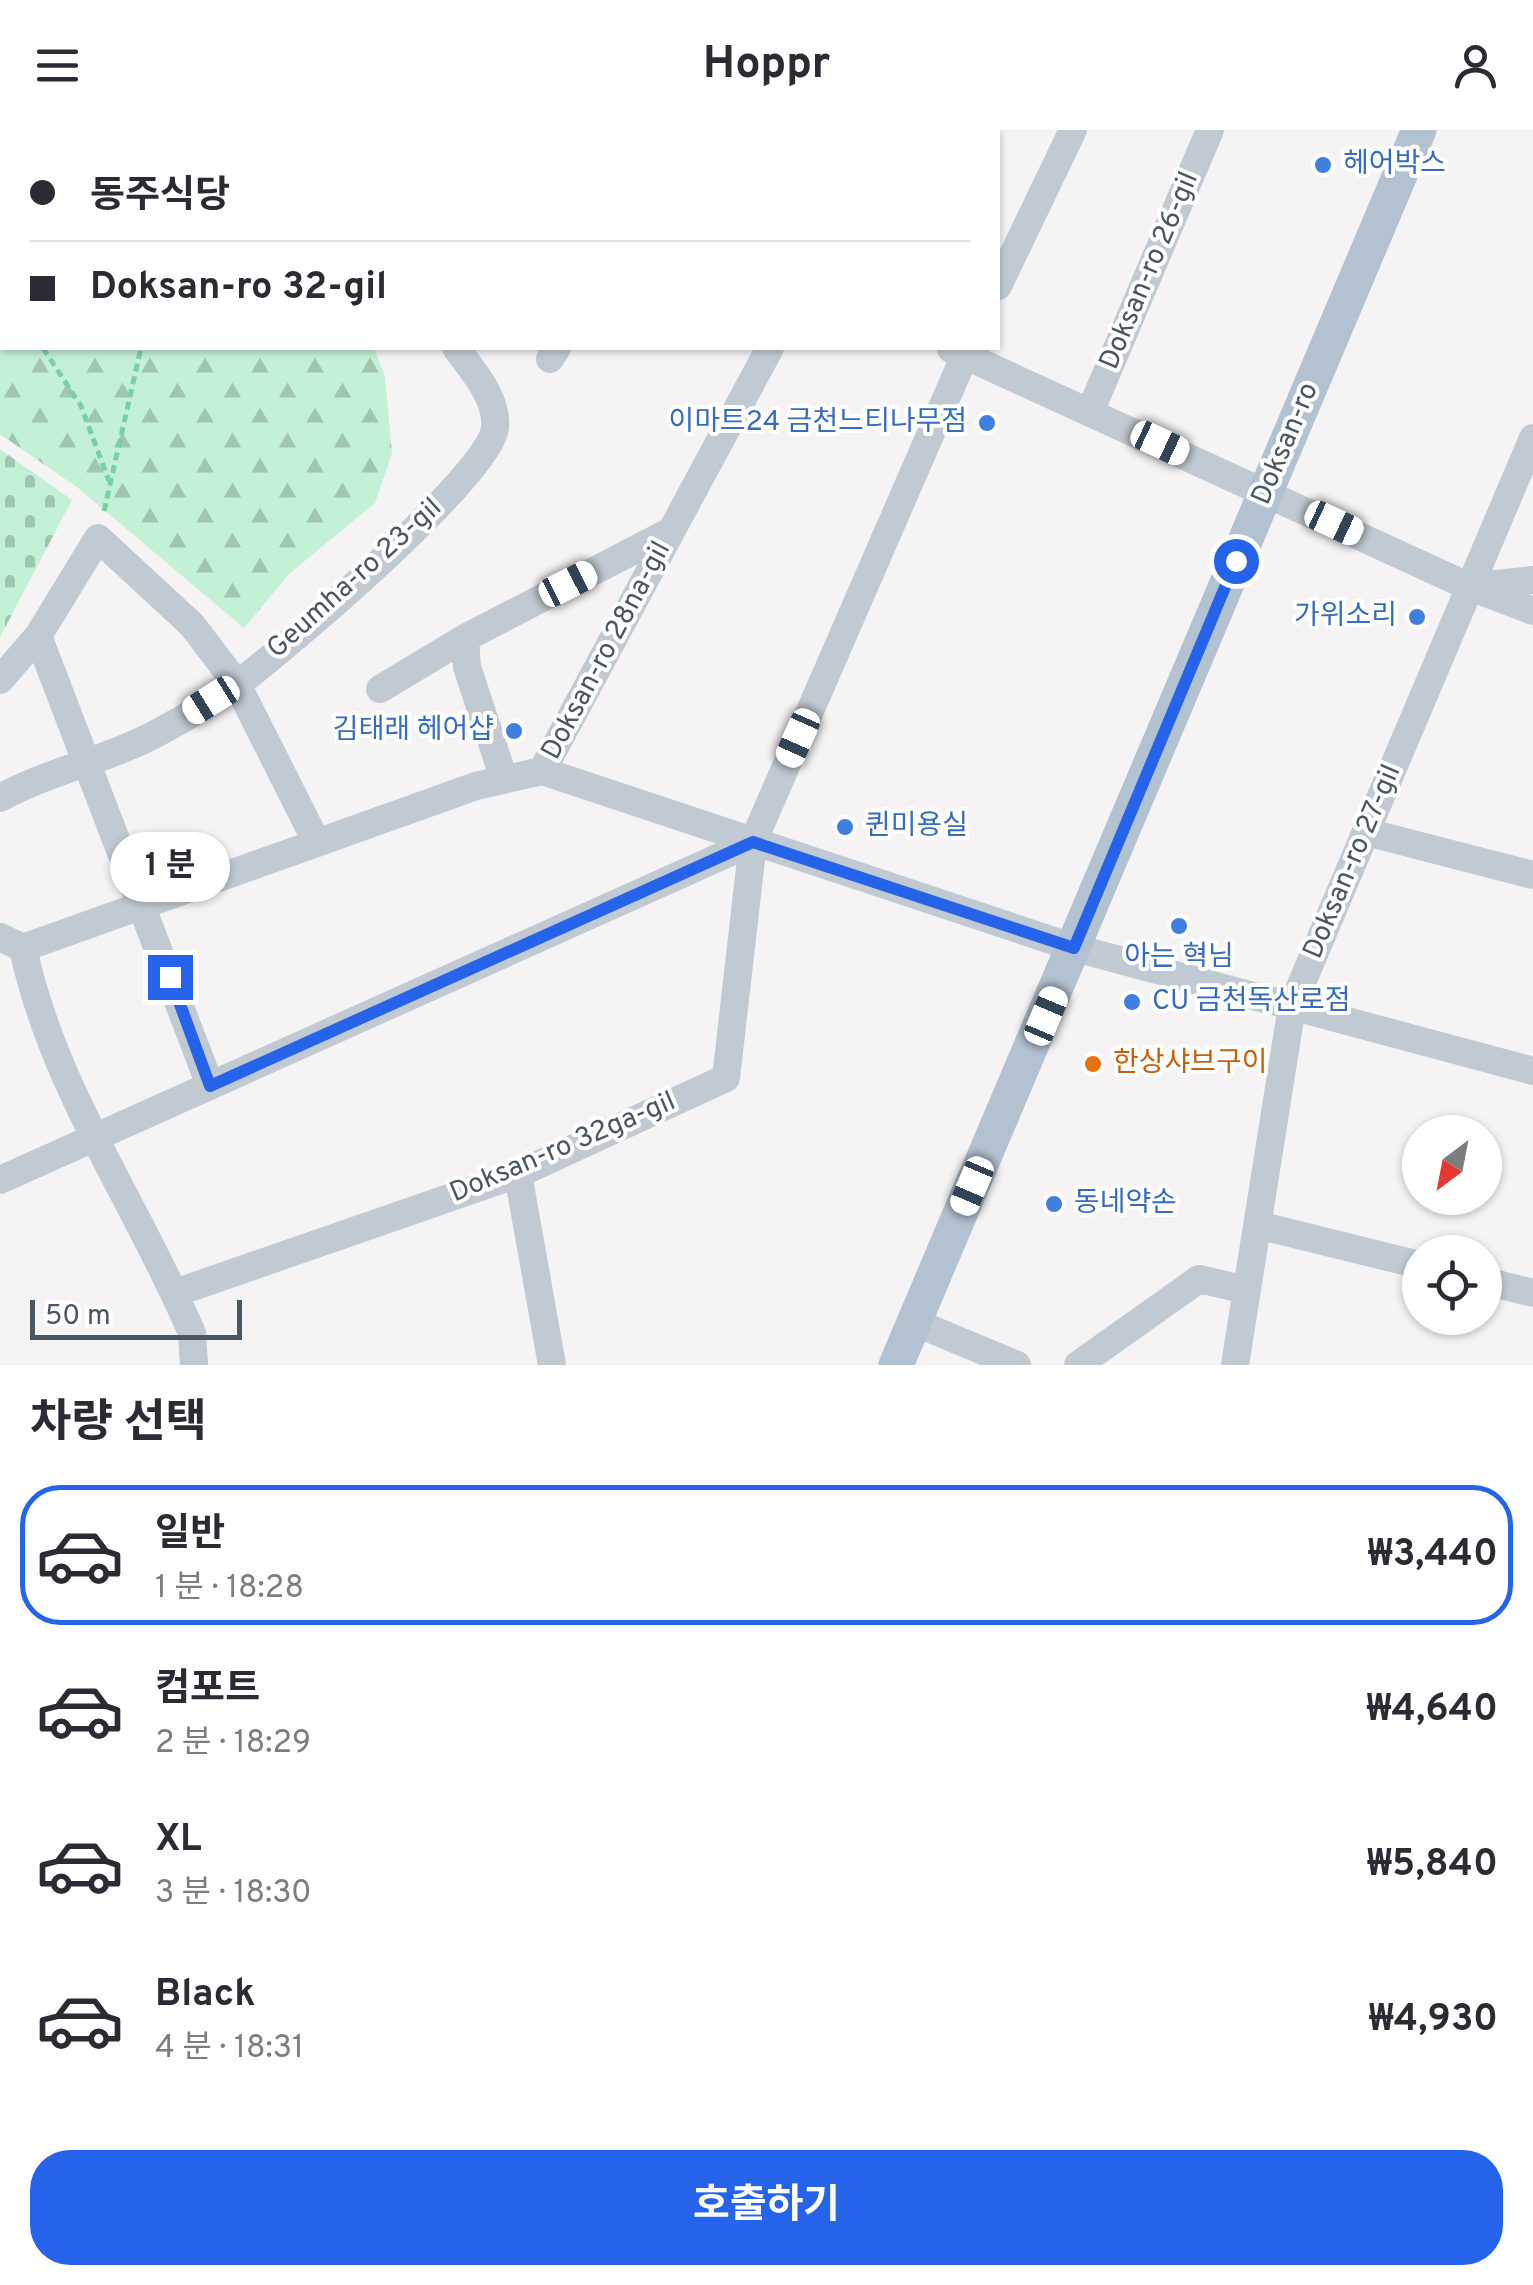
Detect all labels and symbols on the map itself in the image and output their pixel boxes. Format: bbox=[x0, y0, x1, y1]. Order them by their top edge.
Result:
place label: 헤어박스 bbox=[1343, 147, 1446, 183]
marker: 헤어박스 bbox=[1312, 154, 1334, 176]
street label: Doksan-ro 26-gil bbox=[1092, 167, 1208, 375]
street label: Doksan-ro bbox=[1244, 377, 1328, 511]
place label: 이마트24 금천느티나무점 bbox=[669, 405, 967, 441]
marker: 이마트24 금천느티나무점 bbox=[976, 412, 998, 434]
car bbox=[1126, 417, 1194, 469]
street label: Geumha-ro 23-gil bbox=[260, 491, 450, 667]
car bbox=[1300, 497, 1368, 549]
street label: Doksan-ro 28na-gil bbox=[534, 536, 680, 766]
route start bbox=[1214, 539, 1259, 584]
car bbox=[534, 557, 602, 611]
place label: 가위소리 bbox=[1294, 599, 1397, 635]
marker: 가위소리 bbox=[1406, 606, 1428, 628]
car bbox=[178, 671, 244, 729]
car bbox=[772, 704, 824, 772]
place label: 김태래 헤어샵 bbox=[333, 713, 494, 749]
marker: 김태래 헤어샵 bbox=[503, 720, 525, 742]
street label: Doksan-ro 27-gil bbox=[1296, 759, 1410, 965]
place label: 퀸미용실 bbox=[865, 809, 968, 845]
marker: 퀸미용실 bbox=[834, 816, 856, 838]
callout: 1 분 bbox=[110, 832, 230, 902]
marker: 아는 혁님 bbox=[1168, 915, 1190, 937]
place label: 아는 혁님 bbox=[1124, 940, 1234, 976]
route end bbox=[148, 955, 193, 1000]
car bbox=[1020, 983, 1072, 1049]
place label: CU 금천독산로점 bbox=[1152, 984, 1351, 1020]
marker: CU 금천독산로점 bbox=[1121, 991, 1143, 1013]
place label: 한상샤브구이 bbox=[1113, 1046, 1268, 1082]
marker: 한상샤브구이 bbox=[1082, 1053, 1104, 1075]
street label: Doksan-ro 32ga-gil bbox=[445, 1084, 681, 1212]
north arrow bbox=[1402, 1115, 1502, 1215]
car bbox=[946, 1153, 998, 1219]
place label: 동네약손 bbox=[1074, 1186, 1177, 1222]
marker: 동네약손 bbox=[1043, 1193, 1065, 1215]
scale bar bbox=[30, 1295, 242, 1340]

